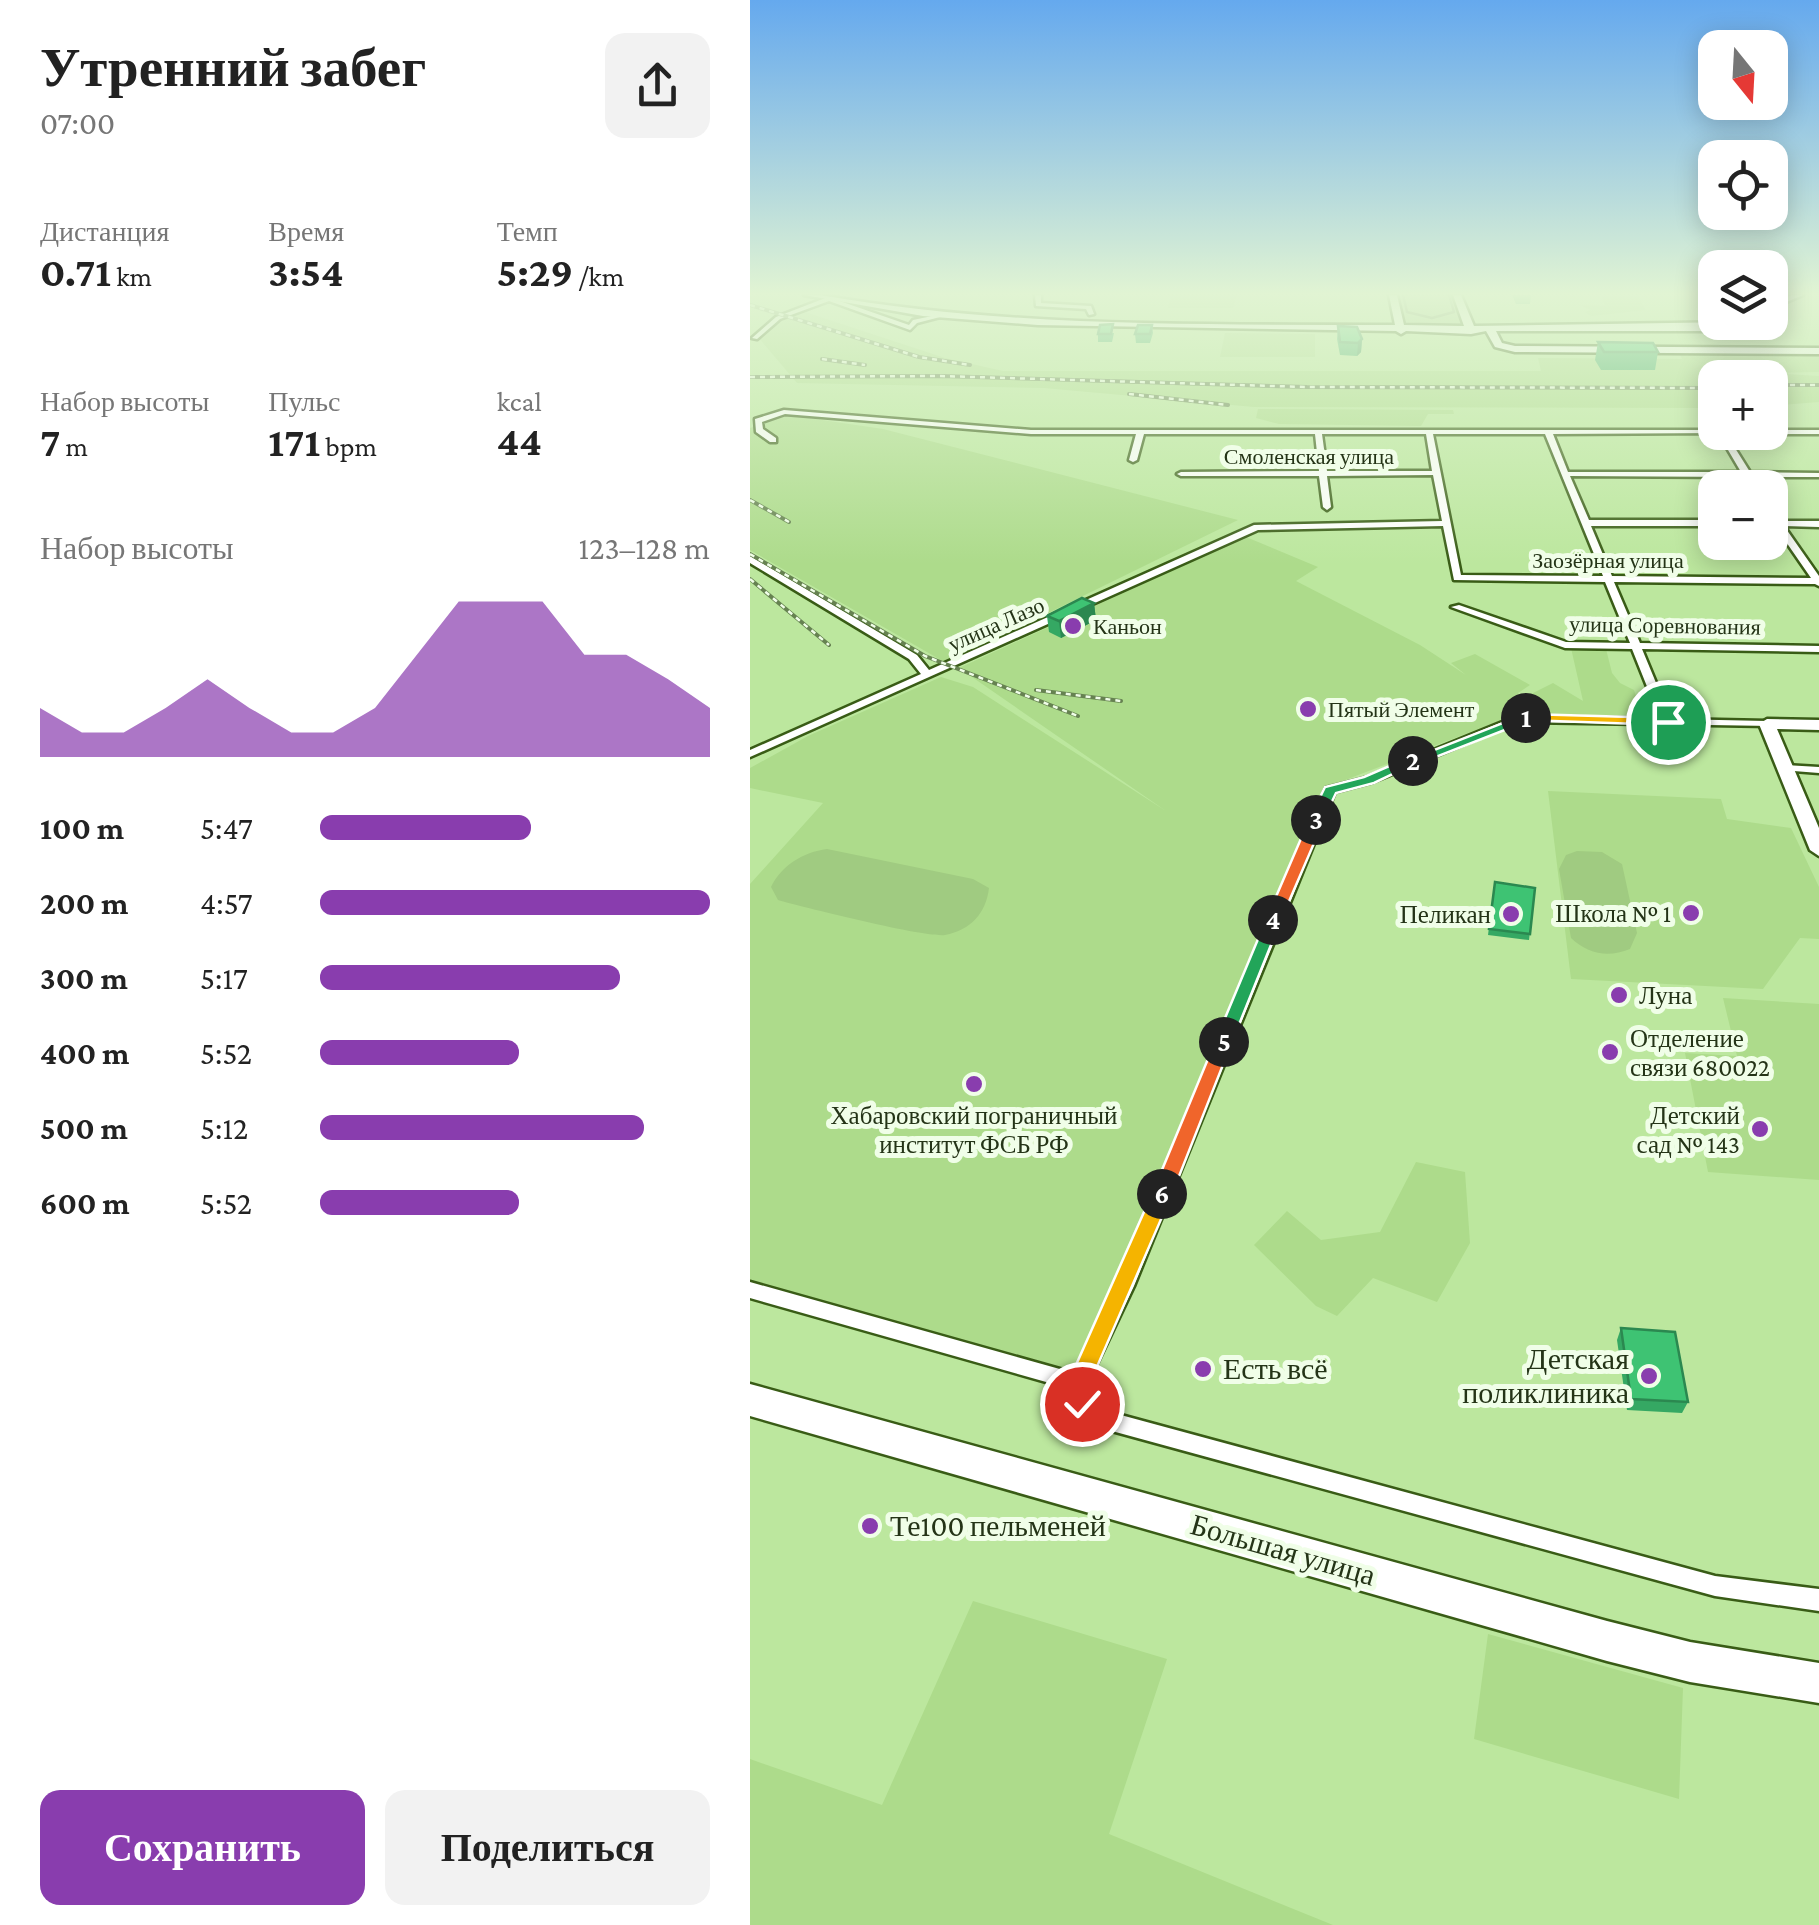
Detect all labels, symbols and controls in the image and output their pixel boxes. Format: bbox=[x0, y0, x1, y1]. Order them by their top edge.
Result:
north arrow bbox=[1698, 30, 1788, 120]
map controls bbox=[1698, 30, 1788, 560]
button: share bbox=[605, 33, 710, 138]
text: Утренний забег bbox=[40, 37, 426, 98]
text: 07:00 bbox=[40, 105, 115, 141]
button: locate bbox=[1698, 140, 1788, 230]
text: Дистанция bbox=[40, 216, 169, 247]
text: Время bbox=[268, 216, 344, 247]
text: Темп bbox=[497, 216, 558, 247]
text: 0.71 bbox=[40, 248, 111, 295]
text: 3:54 bbox=[268, 248, 344, 295]
text: 5:29 bbox=[497, 248, 573, 295]
button: layers bbox=[1698, 250, 1788, 340]
text: km bbox=[111, 261, 152, 292]
text: /km bbox=[573, 261, 624, 292]
button: + bbox=[1698, 360, 1788, 450]
text: Набор высоты bbox=[40, 386, 209, 417]
text: Пульс bbox=[268, 386, 341, 417]
text: kcal bbox=[497, 386, 542, 417]
text: 44 bbox=[497, 417, 542, 464]
text: 7 bbox=[40, 418, 60, 465]
text: 171 bbox=[268, 418, 320, 465]
text: m bbox=[60, 431, 88, 462]
text: bpm bbox=[320, 431, 377, 462]
street label: Смоленская улица bbox=[1224, 444, 1394, 469]
button: − bbox=[1698, 470, 1788, 560]
text: Набор высоты bbox=[40, 530, 233, 566]
text: 123–128 m bbox=[579, 530, 710, 566]
street label: Заозёрная улица bbox=[1532, 548, 1684, 573]
street label: улица Лазо bbox=[944, 592, 1048, 657]
street label: улица Соревнования bbox=[1569, 611, 1761, 640]
place label: Каньон bbox=[1093, 614, 1162, 639]
marker: Каньон bbox=[1062, 615, 1084, 637]
pin bbox=[1626, 680, 1711, 765]
pin: 1 bbox=[1501, 693, 1551, 743]
icon: arrive bbox=[1641, 695, 1696, 750]
place label: Пятый Элемент bbox=[1328, 697, 1475, 722]
marker: Пятый Элемент bbox=[1297, 698, 1319, 720]
text: 1 bbox=[1521, 702, 1531, 733]
pin: 2 bbox=[1388, 736, 1438, 786]
text: 2 bbox=[1406, 745, 1420, 776]
pin: 3 bbox=[1291, 795, 1341, 845]
text: 3 bbox=[1309, 804, 1323, 835]
text: 100 m bbox=[40, 810, 124, 846]
text: 5:47 bbox=[200, 810, 253, 846]
text: 200 m bbox=[40, 885, 128, 921]
text: 4:57 bbox=[200, 885, 253, 921]
pin: 4 bbox=[1248, 895, 1298, 945]
place label: Школа № 1 bbox=[1555, 900, 1671, 927]
place label: Пеликан bbox=[1400, 901, 1491, 928]
marker: Школа № 1 bbox=[1680, 902, 1702, 924]
marker: Пеликан bbox=[1500, 903, 1522, 925]
text: 4 bbox=[1265, 904, 1281, 935]
text: 300 m bbox=[40, 960, 128, 996]
text: 5:17 bbox=[200, 960, 248, 996]
place label: Луна bbox=[1639, 982, 1692, 1009]
marker: Луна bbox=[1608, 984, 1630, 1006]
pin: 5 bbox=[1199, 1017, 1249, 1067]
place label: Отделение связи 680022 bbox=[1630, 1025, 1770, 1081]
text: 5 bbox=[1217, 1026, 1231, 1057]
text: 400 m bbox=[40, 1035, 129, 1071]
text: 5:52 bbox=[200, 1035, 252, 1071]
marker: Отделение связи 680022 bbox=[1599, 1041, 1621, 1063]
marker: Хабаровский пограничный институт ФСБ РФ bbox=[963, 1073, 985, 1095]
place label: Хабаровский пограничный институт ФСБ РФ bbox=[831, 1102, 1117, 1158]
place label: Детский сад № 143 bbox=[1636, 1102, 1740, 1158]
text: 500 m bbox=[40, 1110, 128, 1146]
text: 5:12 bbox=[200, 1110, 248, 1146]
marker: Детский сад № 143 bbox=[1749, 1118, 1771, 1140]
pin: 6 bbox=[1137, 1169, 1187, 1219]
text: 6 bbox=[1154, 1178, 1170, 1209]
text: 600 m bbox=[40, 1185, 130, 1221]
text: 5:52 bbox=[200, 1185, 252, 1221]
place label: Детская поликлиника bbox=[1462, 1342, 1629, 1409]
place label: Есть всё bbox=[1223, 1352, 1328, 1385]
marker: Есть всё bbox=[1192, 1358, 1214, 1380]
pin bbox=[1040, 1362, 1125, 1447]
marker: Детская поликлиника bbox=[1638, 1365, 1660, 1387]
icon: check bbox=[1055, 1377, 1110, 1432]
street label: Большая улица bbox=[1187, 1507, 1379, 1592]
place label: Те100 пельменей bbox=[890, 1509, 1106, 1542]
marker: Те100 пельменей bbox=[859, 1515, 881, 1537]
button: Сохранить bbox=[40, 1790, 365, 1905]
button: Поделиться bbox=[385, 1790, 710, 1905]

